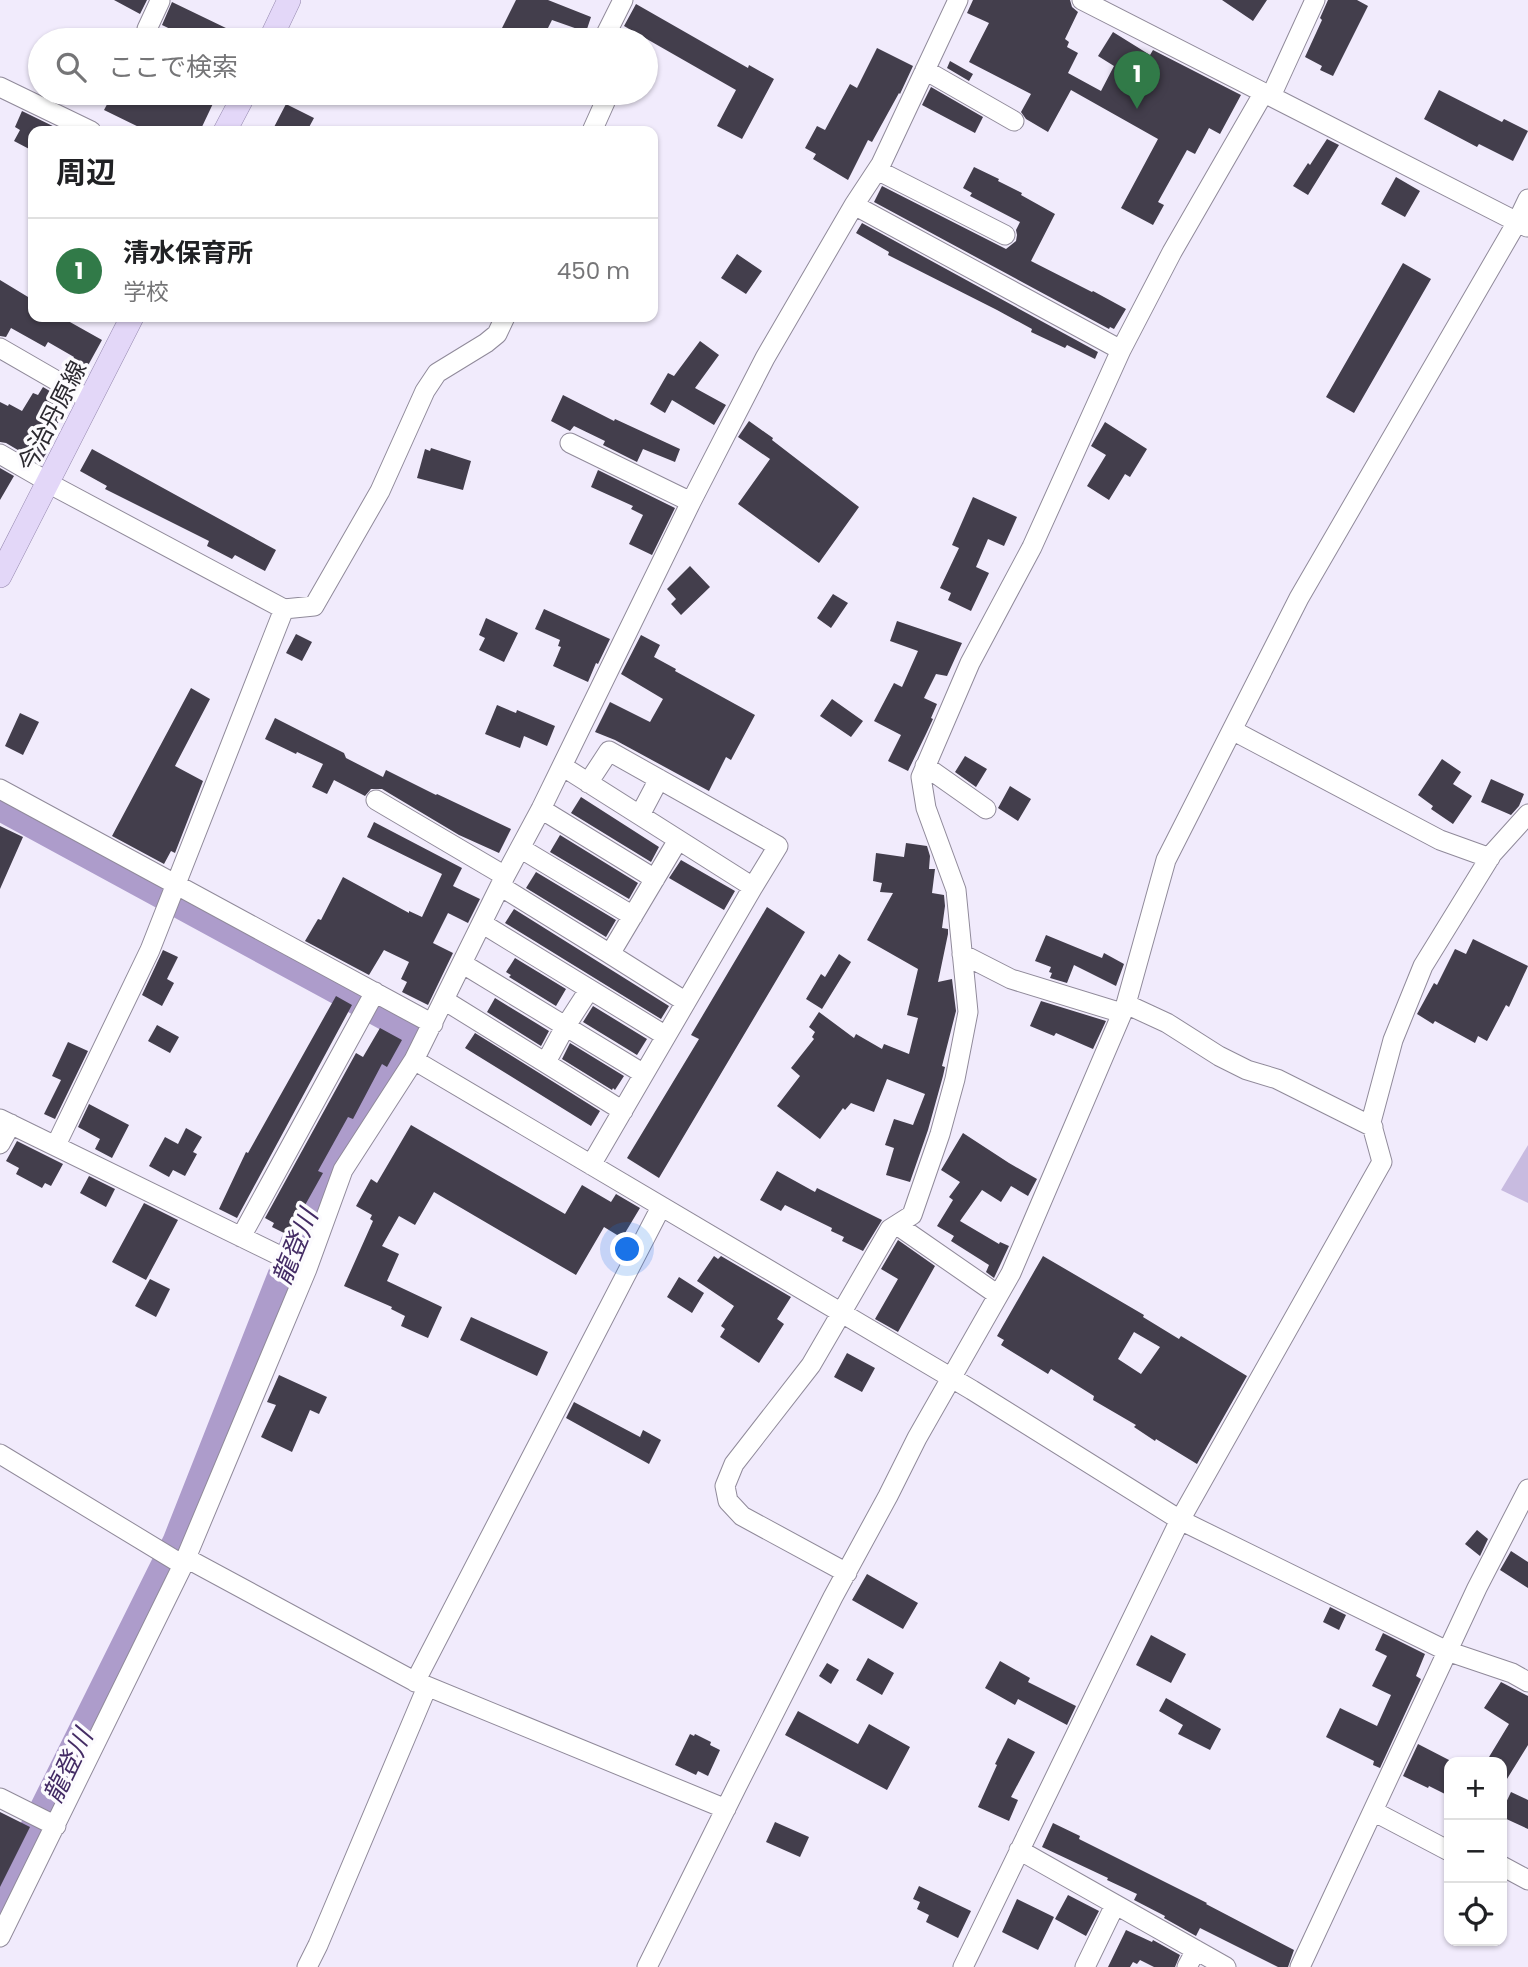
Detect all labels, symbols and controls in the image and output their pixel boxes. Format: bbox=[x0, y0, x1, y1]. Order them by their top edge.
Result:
search box bbox=[28, 28, 658, 105]
icon: search bbox=[52, 48, 90, 86]
text: ここで検索 bbox=[108, 49, 238, 85]
pin: 1 bbox=[1114, 51, 1160, 109]
text: 周辺 bbox=[56, 151, 116, 194]
text: 清水保育所 bbox=[123, 235, 253, 271]
text: 1 bbox=[75, 255, 83, 287]
text: 450 m bbox=[557, 255, 630, 287]
text: 学校 bbox=[123, 276, 169, 308]
street label: 今治丹原線 bbox=[10, 355, 94, 477]
water label: 龍登川 bbox=[264, 1201, 327, 1290]
your location bbox=[610, 1232, 644, 1266]
water label: 龍登川 bbox=[35, 1720, 103, 1809]
map controls bbox=[1444, 1757, 1507, 1946]
button: + bbox=[1444, 1757, 1507, 1820]
button: − bbox=[1444, 1820, 1507, 1883]
button: locate bbox=[1444, 1883, 1507, 1946]

